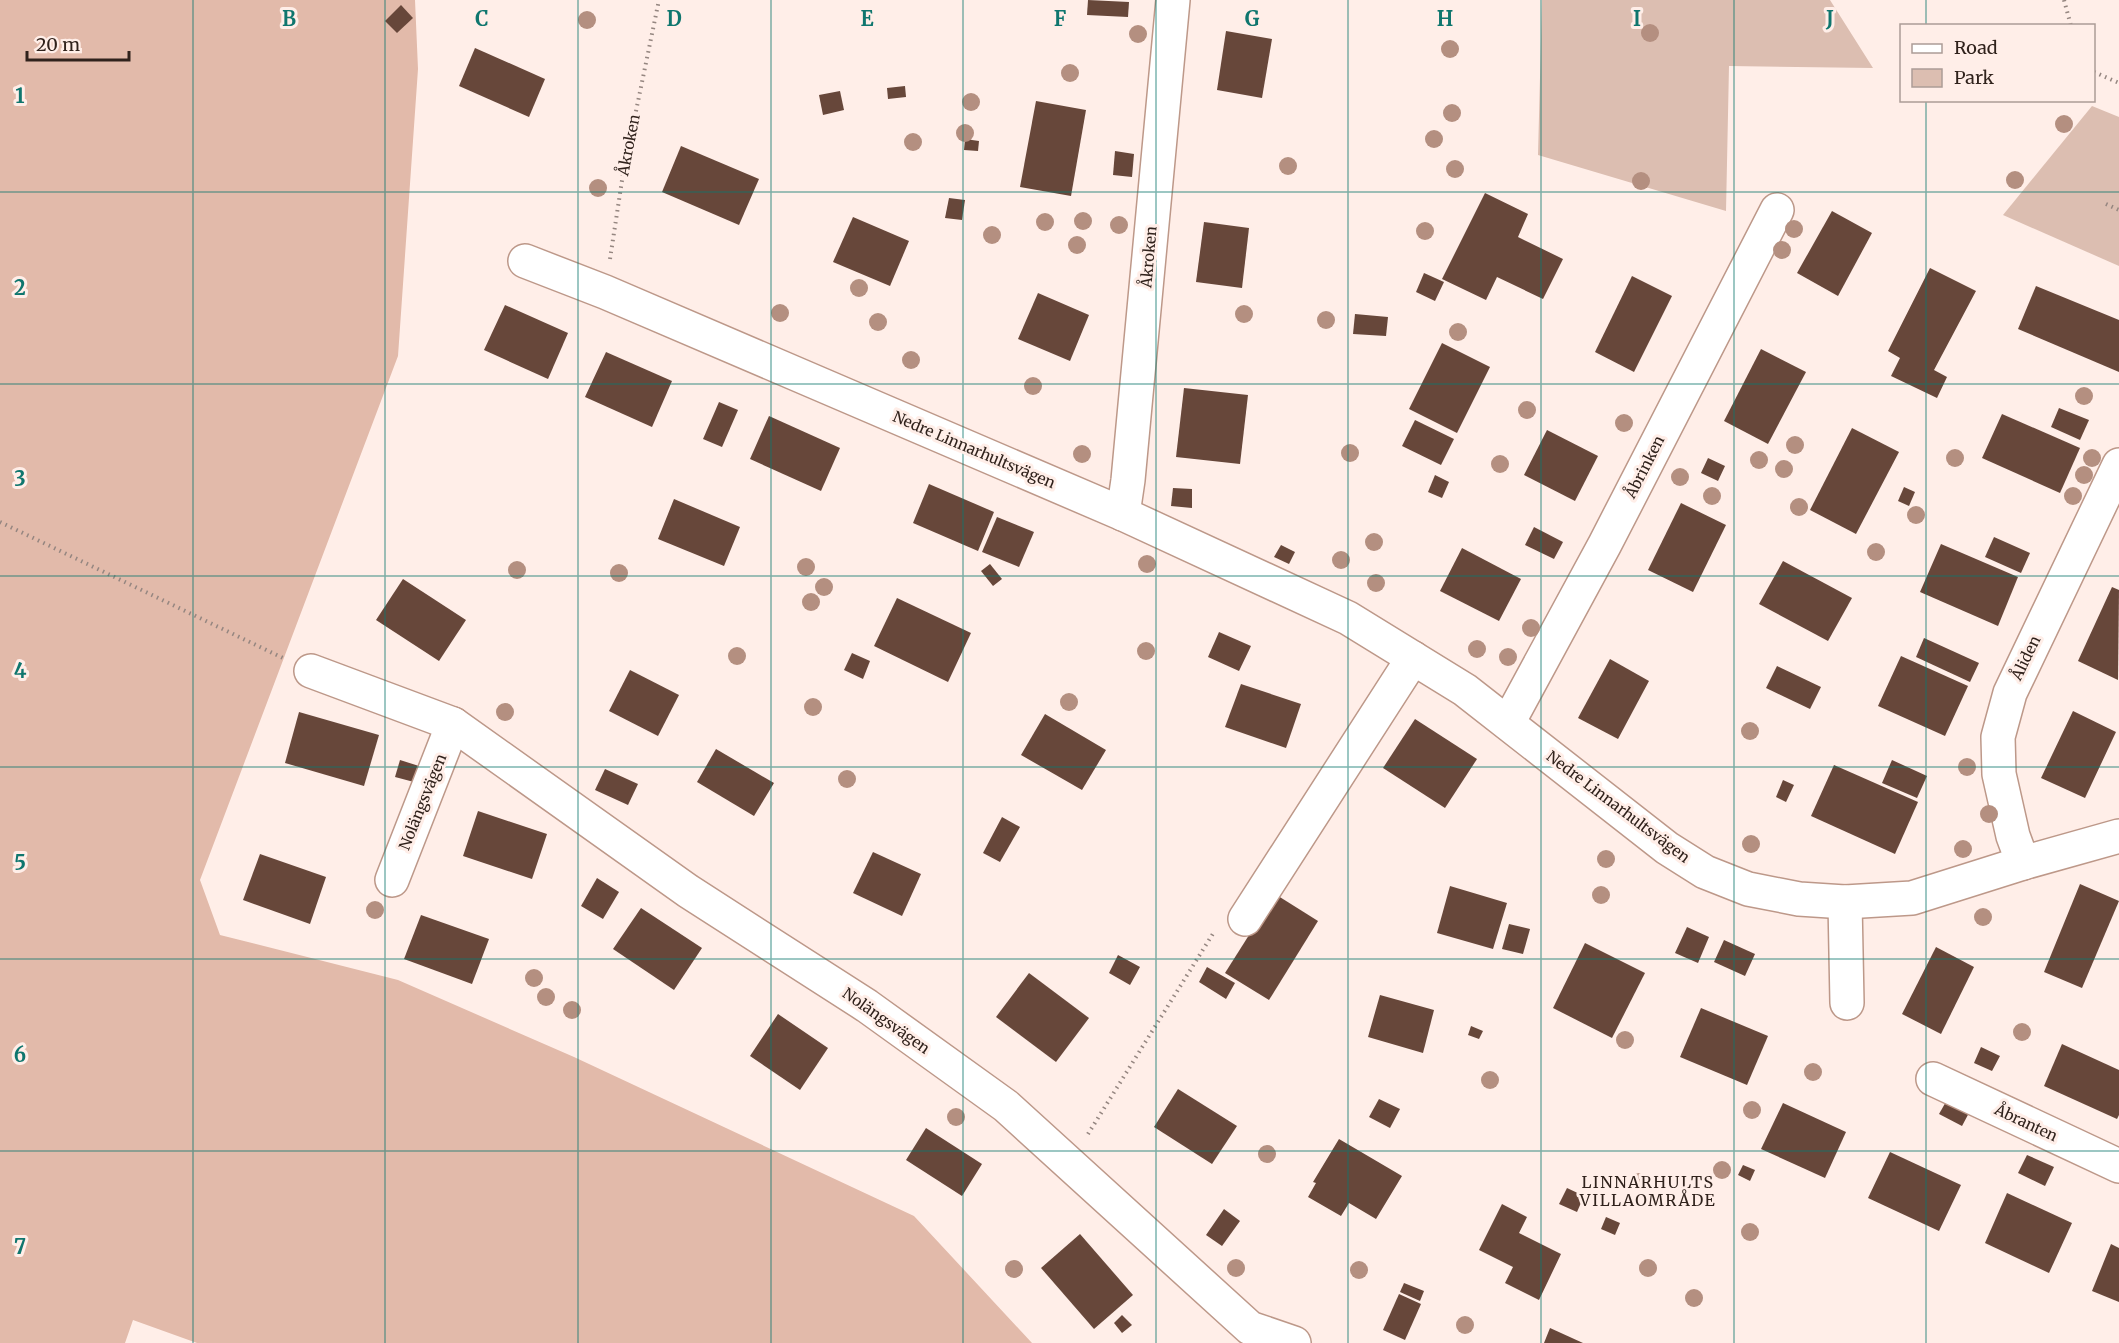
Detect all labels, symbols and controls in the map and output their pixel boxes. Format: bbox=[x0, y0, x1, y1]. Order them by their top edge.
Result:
text: B bbox=[282, 6, 296, 31]
text: C bbox=[475, 6, 489, 31]
text: D bbox=[666, 6, 682, 31]
text: E bbox=[860, 6, 874, 31]
text: F bbox=[1054, 6, 1067, 31]
text: G bbox=[1245, 6, 1260, 31]
text: H bbox=[1437, 6, 1453, 31]
text: I bbox=[1633, 6, 1641, 31]
text: J bbox=[1825, 6, 1834, 31]
scale bar bbox=[27, 24, 129, 62]
legend bbox=[1900, 24, 2095, 102]
text: 20 m bbox=[36, 33, 80, 56]
text: Road bbox=[1954, 36, 1998, 59]
text: Park bbox=[1954, 66, 1995, 89]
text: 1 bbox=[15, 83, 25, 108]
street label: Åkroken bbox=[611, 112, 644, 178]
street label: Åkroken bbox=[1134, 225, 1161, 290]
text: 2 bbox=[14, 275, 26, 300]
street label: Nedre Linnarhultsvägen bbox=[890, 407, 1058, 492]
street label: Åbrinken bbox=[1618, 431, 1668, 502]
text: 3 bbox=[14, 466, 26, 491]
street label: Åliden bbox=[2004, 632, 2044, 684]
text: 4 bbox=[14, 658, 27, 683]
street label: Nedre Linnarhultsvägen bbox=[1543, 747, 1694, 867]
street label: Nolängsvägen bbox=[395, 751, 450, 853]
text: 5 bbox=[14, 850, 26, 875]
street label: Nolängsvägen bbox=[839, 984, 934, 1058]
text: 6 bbox=[14, 1042, 26, 1067]
street label: Åbranten bbox=[1991, 1098, 2061, 1145]
district label: LINNARHULTS VILLAOMRÅDE bbox=[1579, 1172, 1716, 1210]
text: 7 bbox=[14, 1234, 26, 1259]

